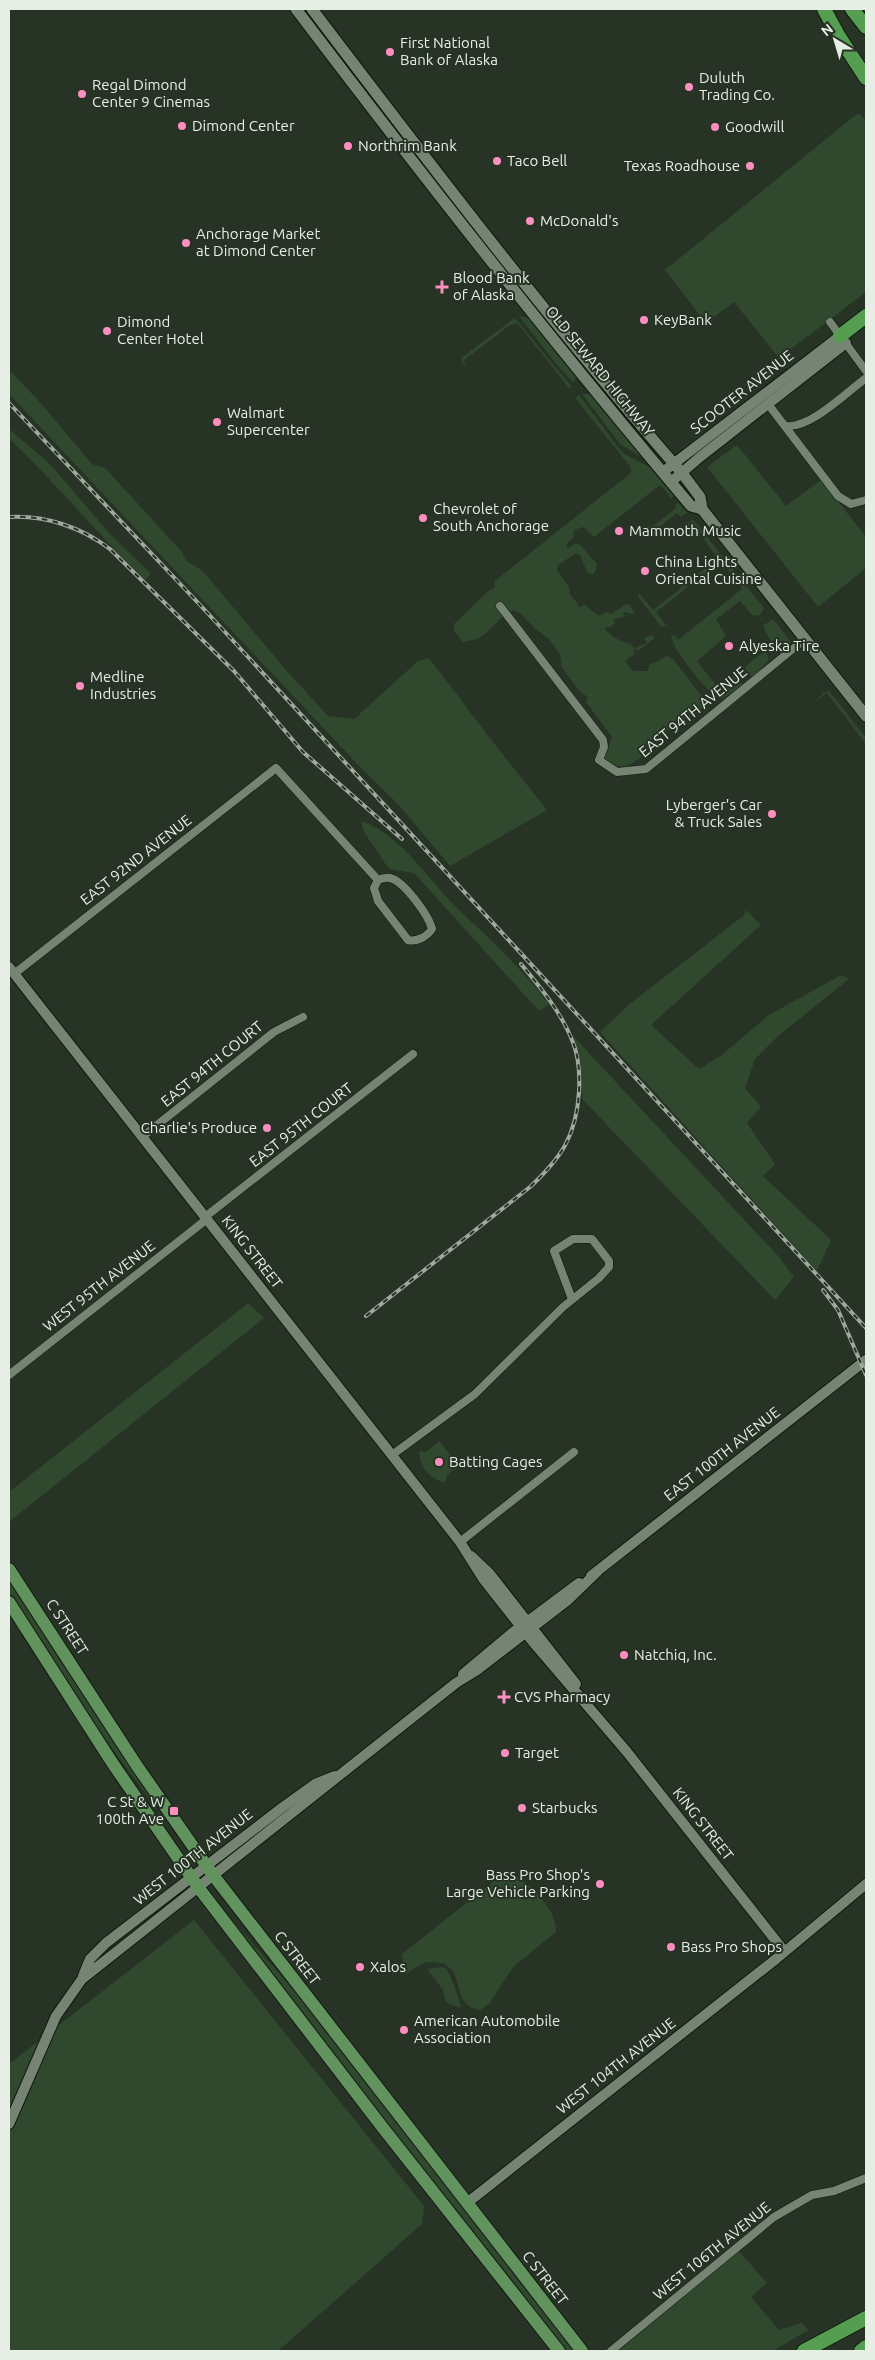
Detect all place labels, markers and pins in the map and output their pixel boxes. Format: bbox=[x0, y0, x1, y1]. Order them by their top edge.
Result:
place label: First National Bank of Alaska bbox=[400, 34, 498, 68]
marker: First National Bank of Alaska bbox=[384, 46, 396, 58]
place label: Duluth Trading Co. bbox=[699, 69, 775, 103]
place label: Regal Dimond Center 9 Cinemas bbox=[92, 76, 210, 110]
marker: Duluth Trading Co. bbox=[683, 81, 695, 93]
marker: Regal Dimond Center 9 Cinemas bbox=[76, 88, 88, 100]
place label: Dimond Center bbox=[192, 117, 295, 134]
place label: Goodwill bbox=[725, 118, 784, 135]
marker: Dimond Center bbox=[176, 120, 188, 132]
marker: Goodwill bbox=[709, 121, 721, 133]
place label: Northrim Bank bbox=[358, 137, 457, 154]
marker: Northrim Bank bbox=[342, 140, 354, 152]
place label: Taco Bell bbox=[507, 152, 567, 169]
marker: Taco Bell bbox=[491, 155, 503, 167]
place label: Texas Roadhouse bbox=[624, 157, 740, 174]
marker: Texas Roadhouse bbox=[744, 160, 756, 172]
place label: McDonald's bbox=[540, 212, 618, 229]
marker: McDonald's bbox=[524, 215, 536, 227]
place label: Anchorage Market at Dimond Center bbox=[196, 225, 320, 259]
marker: Anchorage Market at Dimond Center bbox=[180, 237, 192, 249]
place label: Blood Bank of Alaska bbox=[453, 269, 530, 303]
marker: Blood Bank of Alaska bbox=[435, 280, 449, 294]
place label: KeyBank bbox=[654, 311, 712, 328]
place label: Dimond Center Hotel bbox=[117, 313, 204, 347]
marker: KeyBank bbox=[638, 314, 650, 326]
marker: Dimond Center Hotel bbox=[101, 325, 113, 337]
place label: Walmart Supercenter bbox=[227, 404, 310, 438]
marker: Walmart Supercenter bbox=[211, 416, 223, 428]
place label: Chevrolet of South Anchorage bbox=[433, 500, 549, 534]
marker: Chevrolet of South Anchorage bbox=[417, 512, 429, 524]
place label: Mammoth Music bbox=[629, 522, 741, 539]
marker: Mammoth Music bbox=[613, 525, 625, 537]
place label: China Lights Oriental Cuisine bbox=[655, 553, 762, 587]
marker: China Lights Oriental Cuisine bbox=[639, 565, 651, 577]
place label: Alyeska Tire bbox=[739, 637, 820, 654]
marker: Alyeska Tire bbox=[723, 640, 735, 652]
place label: Medline Industries bbox=[90, 668, 156, 702]
marker: Medline Industries bbox=[74, 680, 86, 692]
place label: Lyberger's Car & Truck Sales bbox=[666, 796, 762, 830]
marker: Lyberger's Car & Truck Sales bbox=[766, 808, 778, 820]
place label: Charlie's Produce bbox=[141, 1119, 257, 1136]
marker: Charlie's Produce bbox=[261, 1122, 273, 1134]
place label: Batting Cages bbox=[449, 1453, 543, 1470]
marker: Batting Cages bbox=[433, 1456, 445, 1468]
place label: Natchiq, Inc. bbox=[634, 1646, 717, 1663]
marker: Natchiq, Inc. bbox=[618, 1649, 630, 1661]
place label: CVS Pharmacy bbox=[514, 1688, 610, 1705]
marker: CVS Pharmacy bbox=[498, 1691, 510, 1703]
place label: Target bbox=[515, 1744, 559, 1761]
marker: Target bbox=[499, 1747, 511, 1759]
place label: C St & W 100th Ave bbox=[96, 1793, 164, 1827]
place label: Starbucks bbox=[532, 1799, 598, 1816]
marker: Starbucks bbox=[516, 1802, 528, 1814]
marker: C St & W 100th Ave bbox=[168, 1805, 180, 1817]
place label: Bass Pro Shop's Large Vehicle Parking bbox=[446, 1866, 590, 1900]
marker: Bass Pro Shop's Large Vehicle Parking bbox=[594, 1878, 606, 1890]
place label: Bass Pro Shops bbox=[681, 1938, 782, 1955]
marker: Bass Pro Shops bbox=[665, 1941, 677, 1953]
place label: Xalos bbox=[370, 1958, 406, 1975]
marker: Xalos bbox=[354, 1961, 366, 1973]
place label: American Automobile Association bbox=[414, 2012, 560, 2046]
marker: American Automobile Association bbox=[398, 2024, 410, 2036]

